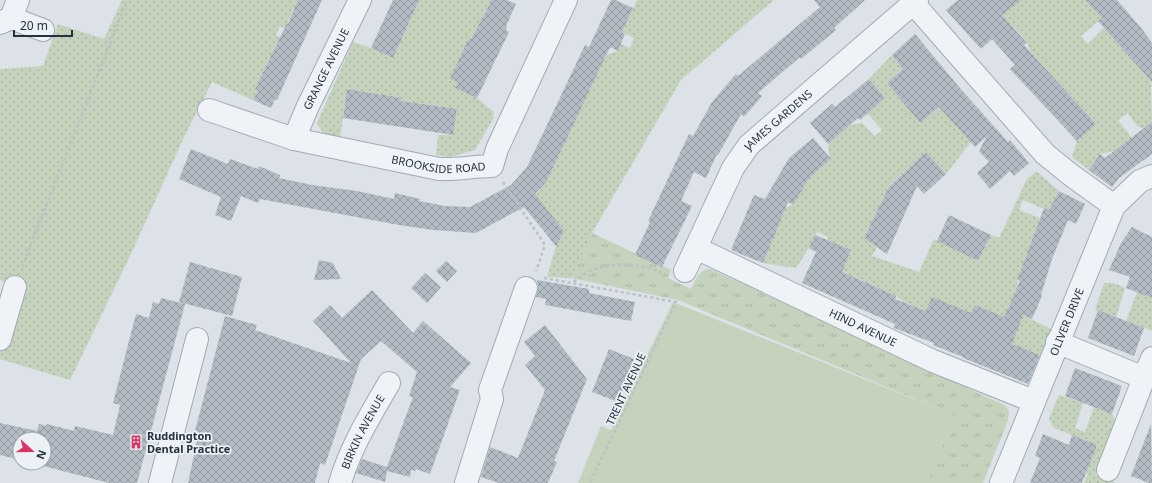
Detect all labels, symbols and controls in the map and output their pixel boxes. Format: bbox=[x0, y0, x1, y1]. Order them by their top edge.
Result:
scale bar bbox=[14, 12, 72, 38]
text: 20 m bbox=[20, 17, 48, 34]
street label: GRANGE AVENUE bbox=[299, 26, 352, 112]
street label: JAMES GARDENS bbox=[739, 86, 815, 153]
street label: BROOKSIDE ROAD bbox=[390, 151, 486, 176]
street label: OLIVER DRIVE bbox=[1046, 286, 1087, 358]
street label: HIND AVENUE bbox=[827, 305, 899, 350]
street label: TRENT AVENUE bbox=[602, 350, 649, 427]
street label: BIRKIN AVENUE bbox=[337, 392, 388, 471]
place label: Ruddington Dental Practice bbox=[147, 428, 231, 456]
north arrow bbox=[12, 431, 52, 471]
building icon: Ruddington Dental Practice bbox=[128, 434, 144, 450]
text: N bbox=[33, 448, 50, 462]

